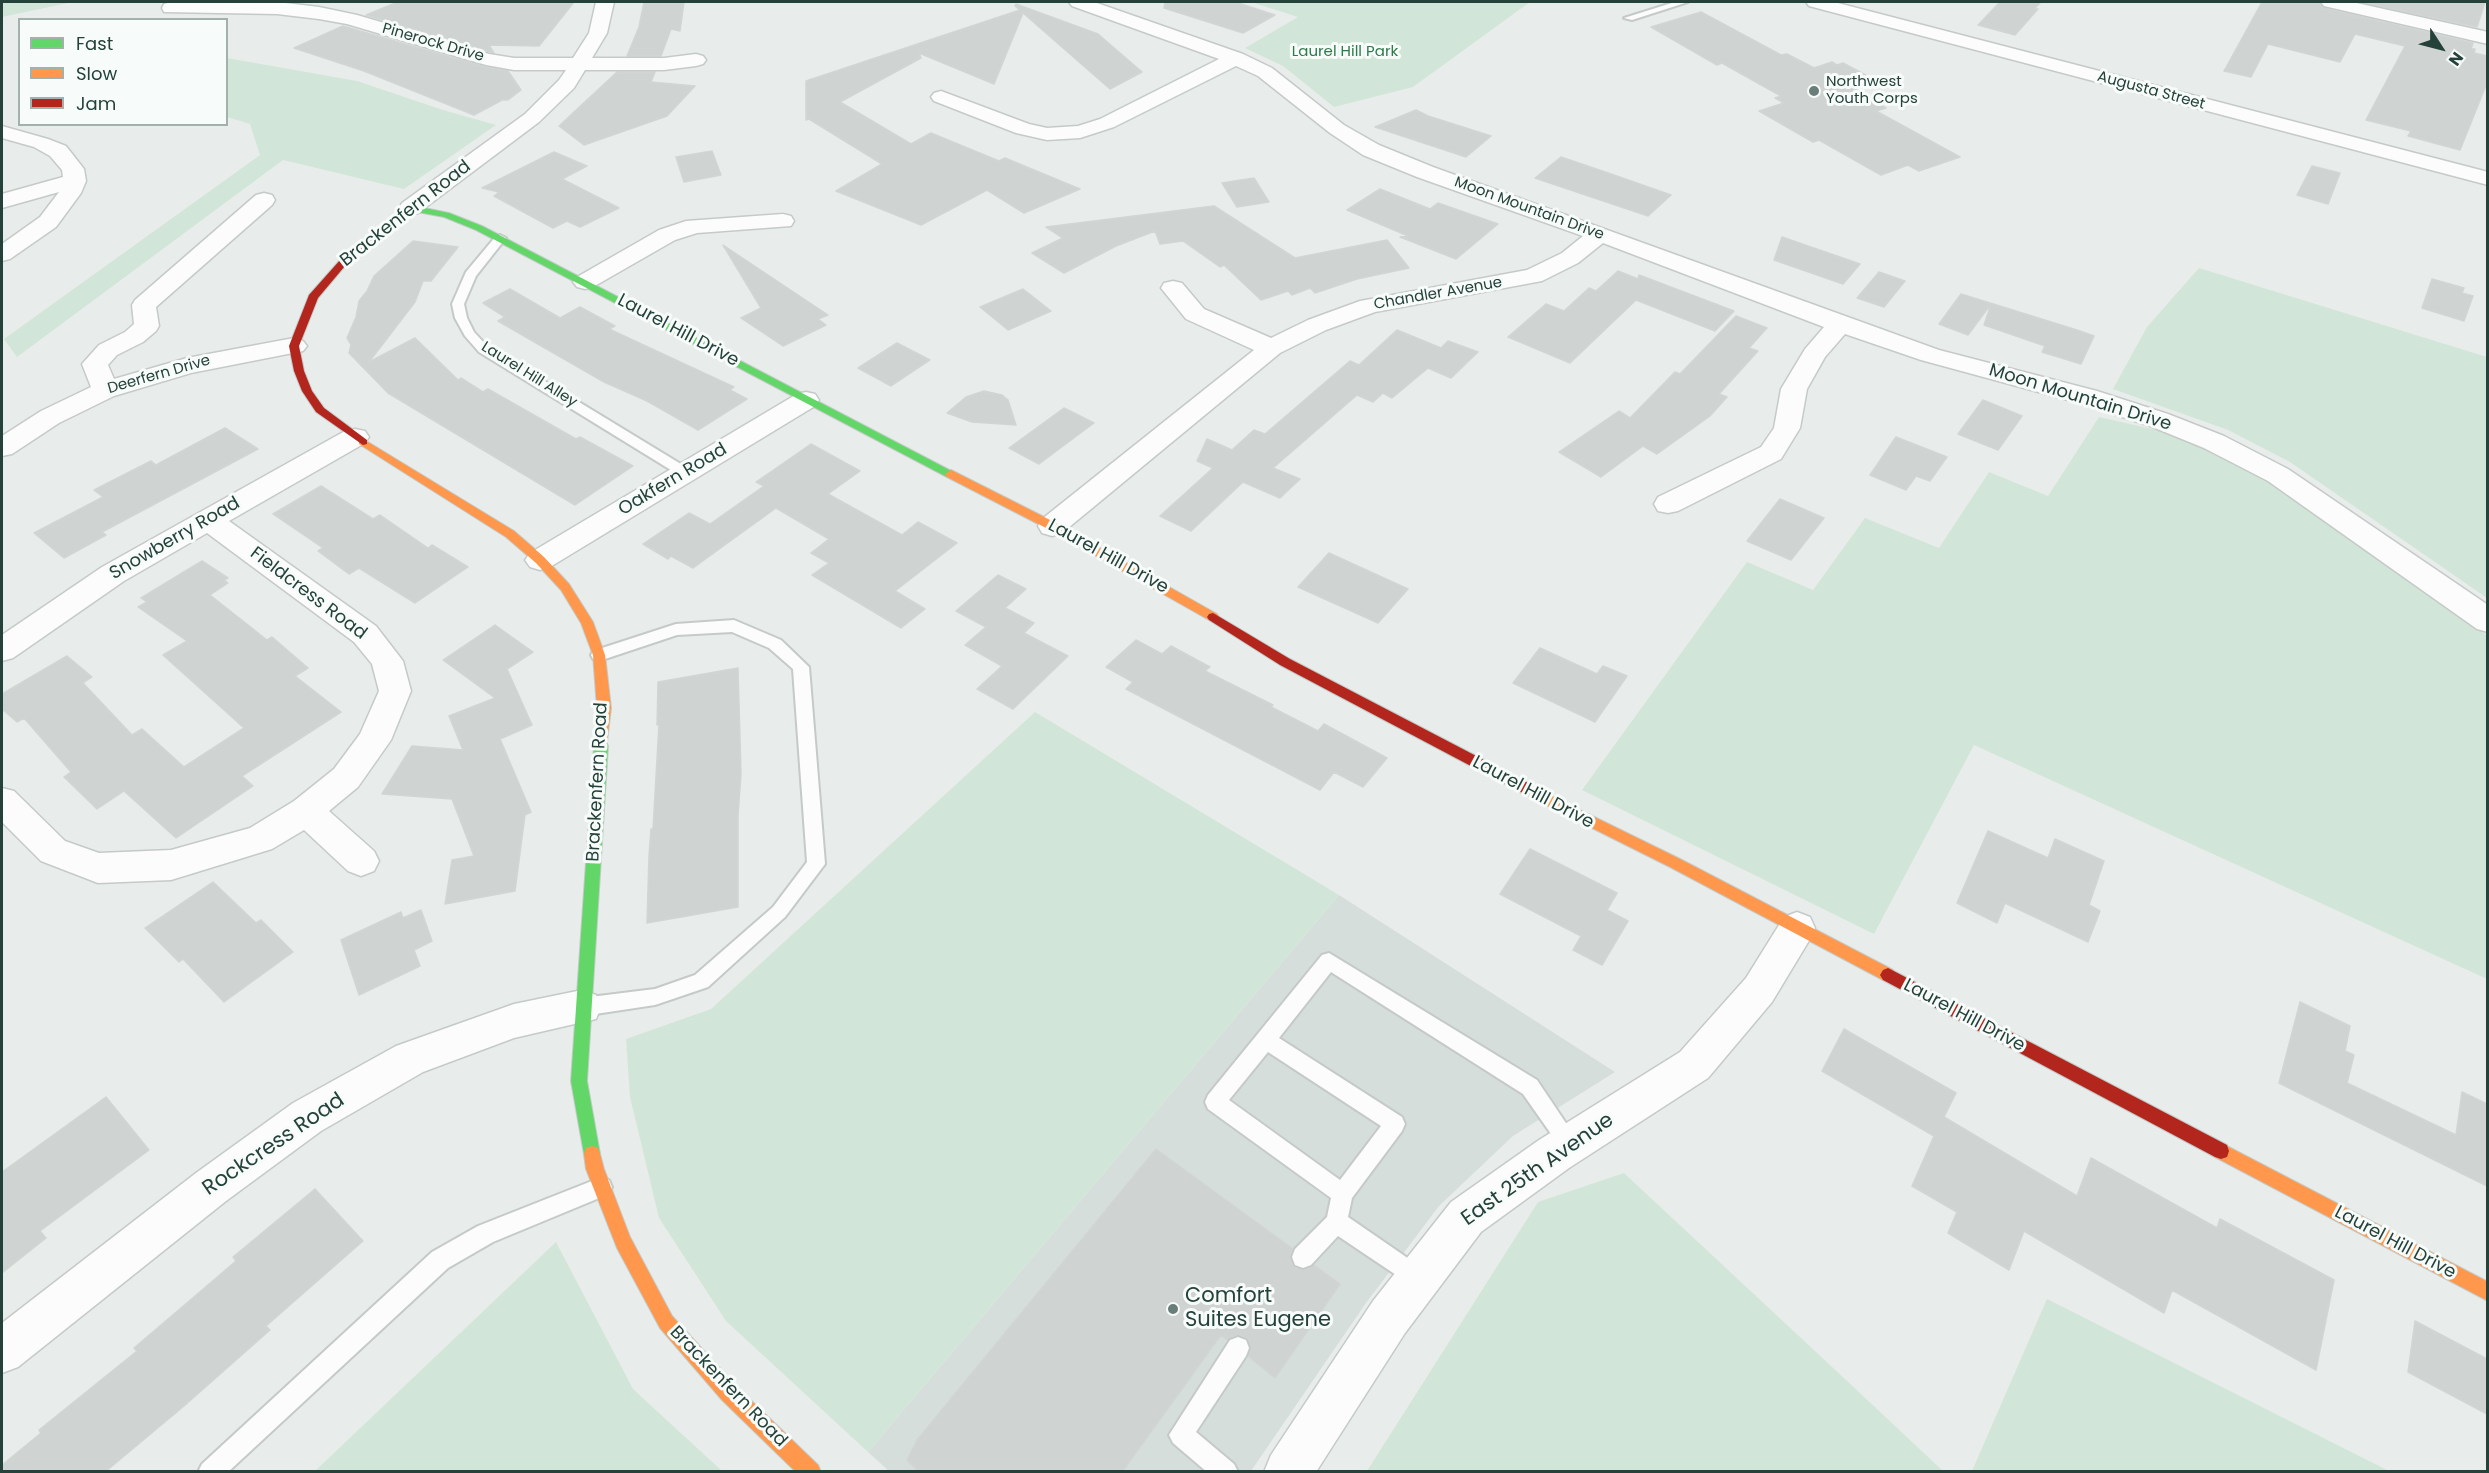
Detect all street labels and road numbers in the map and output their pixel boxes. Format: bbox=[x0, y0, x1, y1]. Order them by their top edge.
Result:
street label: Pinerock Drive bbox=[380, 20, 486, 66]
street label: Augusta Street bbox=[2095, 68, 2207, 114]
street label: Brackenfern Road bbox=[336, 156, 476, 272]
street label: Moon Mountain Drive bbox=[1452, 174, 1606, 244]
street label: Chandler Avenue bbox=[1372, 274, 1504, 314]
street label: Laurel Hill Drive bbox=[614, 290, 742, 372]
street label: Laurel Hill Alley bbox=[478, 338, 580, 412]
street label: Deerfern Drive bbox=[106, 352, 212, 398]
street label: Moon Mountain Drive bbox=[1986, 360, 2174, 436]
street label: Oakfern Road bbox=[615, 439, 731, 521]
street label: Snowberry Road bbox=[106, 493, 244, 585]
street label: Laurel Hill Drive bbox=[1044, 515, 1172, 599]
street label: Fieldcress Road bbox=[245, 543, 371, 645]
street label: Brackenfern Road bbox=[583, 702, 613, 862]
street label: Laurel Hill Drive bbox=[1469, 752, 1597, 834]
street label: Laurel Hill Drive bbox=[1900, 975, 2028, 1057]
street label: Rockcress Road bbox=[198, 1088, 350, 1202]
street label: East 25th Avenue bbox=[1457, 1108, 1619, 1232]
street label: Laurel Hill Drive bbox=[2331, 1202, 2459, 1284]
street label: Brackenfern Road bbox=[665, 1322, 791, 1452]

